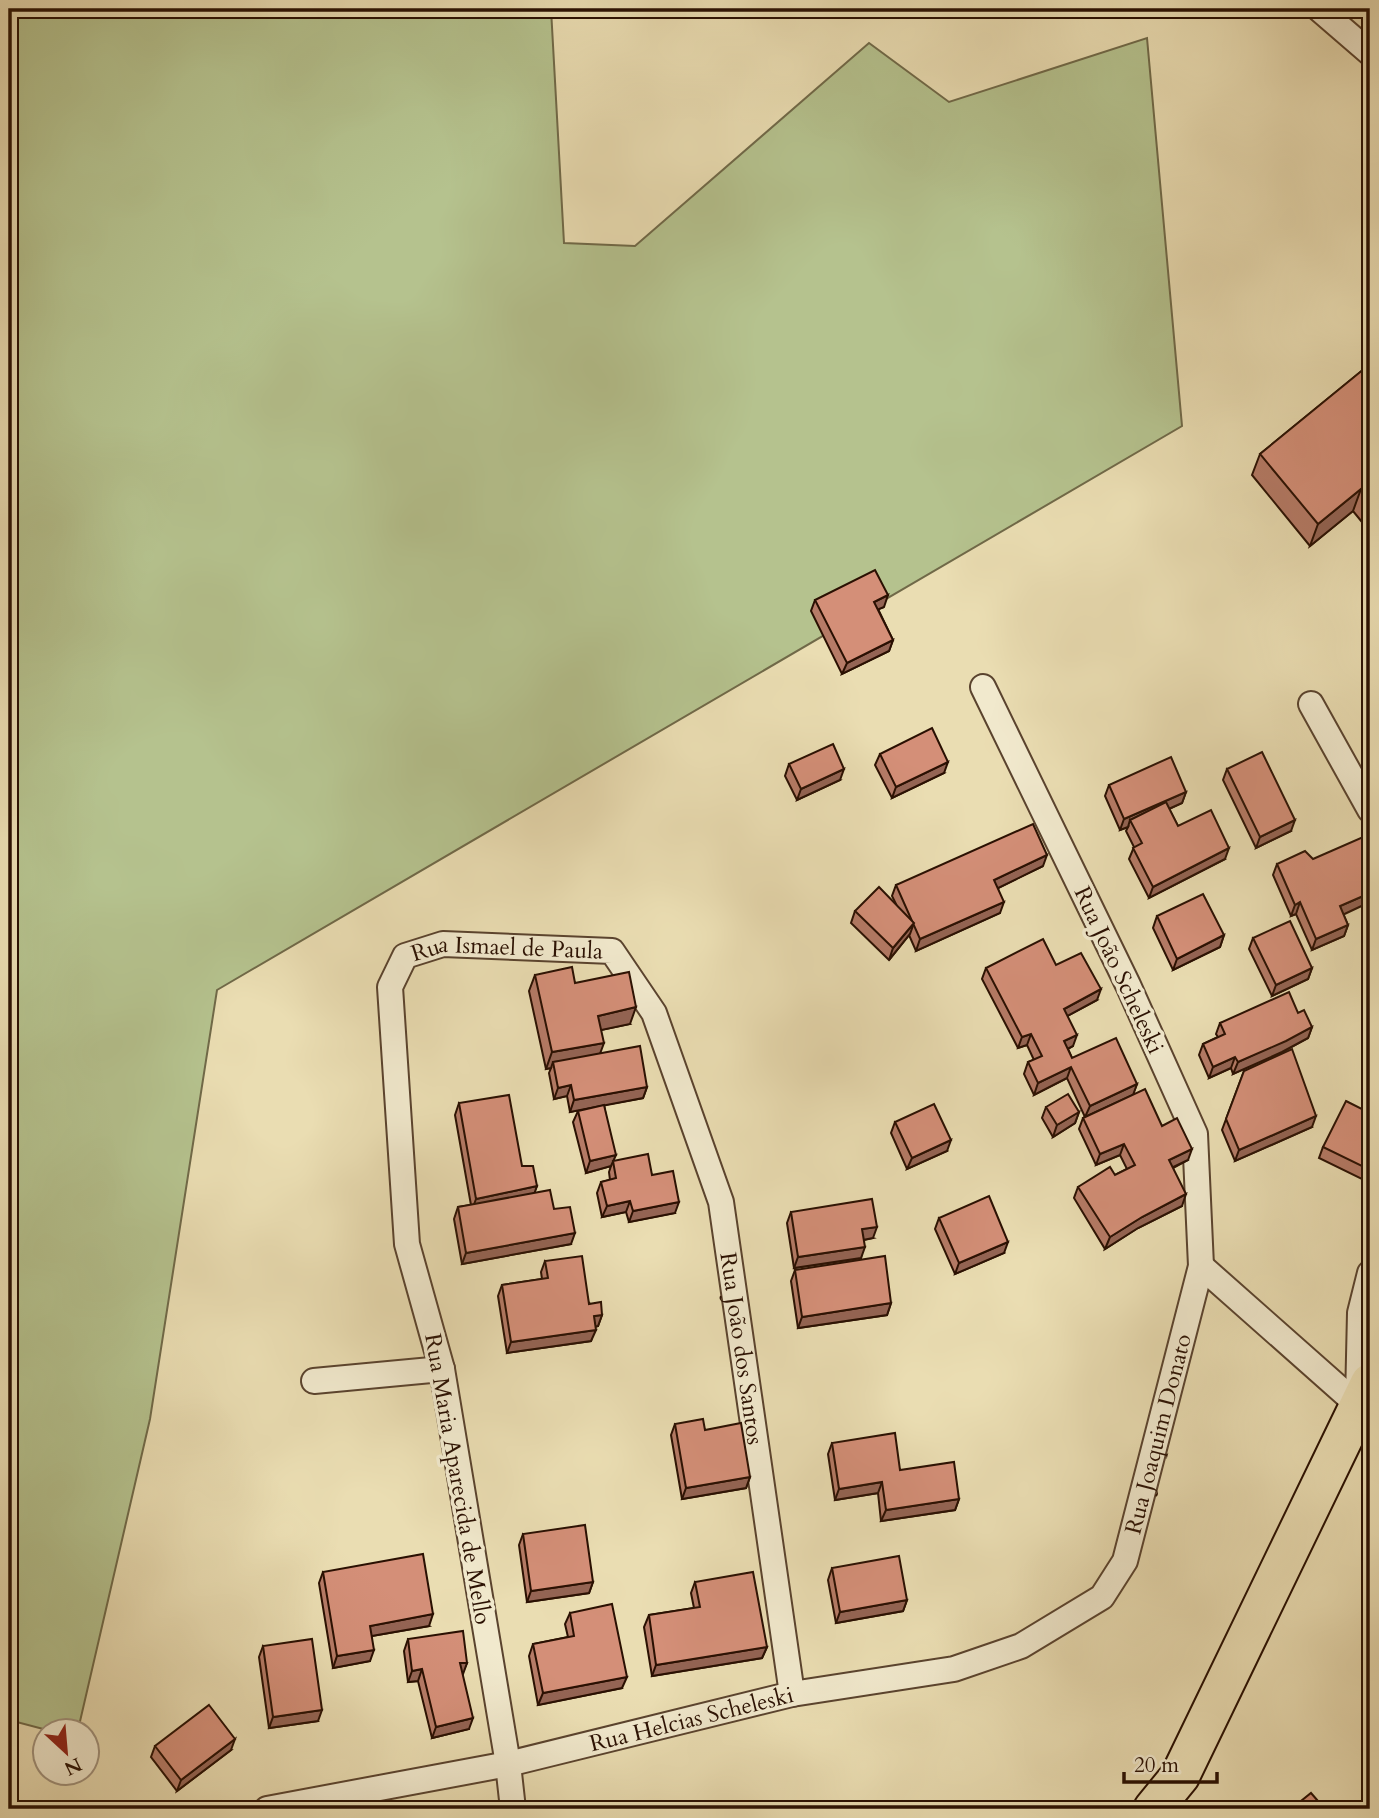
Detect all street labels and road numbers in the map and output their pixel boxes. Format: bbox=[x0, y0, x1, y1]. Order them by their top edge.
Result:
street label: Rua João Scheleski bbox=[1067, 881, 1171, 1059]
street label: Rua Ismael de Paula bbox=[407, 928, 604, 969]
street label: Rua João dos Santos bbox=[713, 1250, 771, 1447]
street label: Rua Joaquim Donato bbox=[1117, 1330, 1198, 1537]
street label: Rua Maria Aparecida de Mello bbox=[417, 1331, 499, 1627]
street label: Rua Helcias Scheleski bbox=[586, 1679, 797, 1759]

